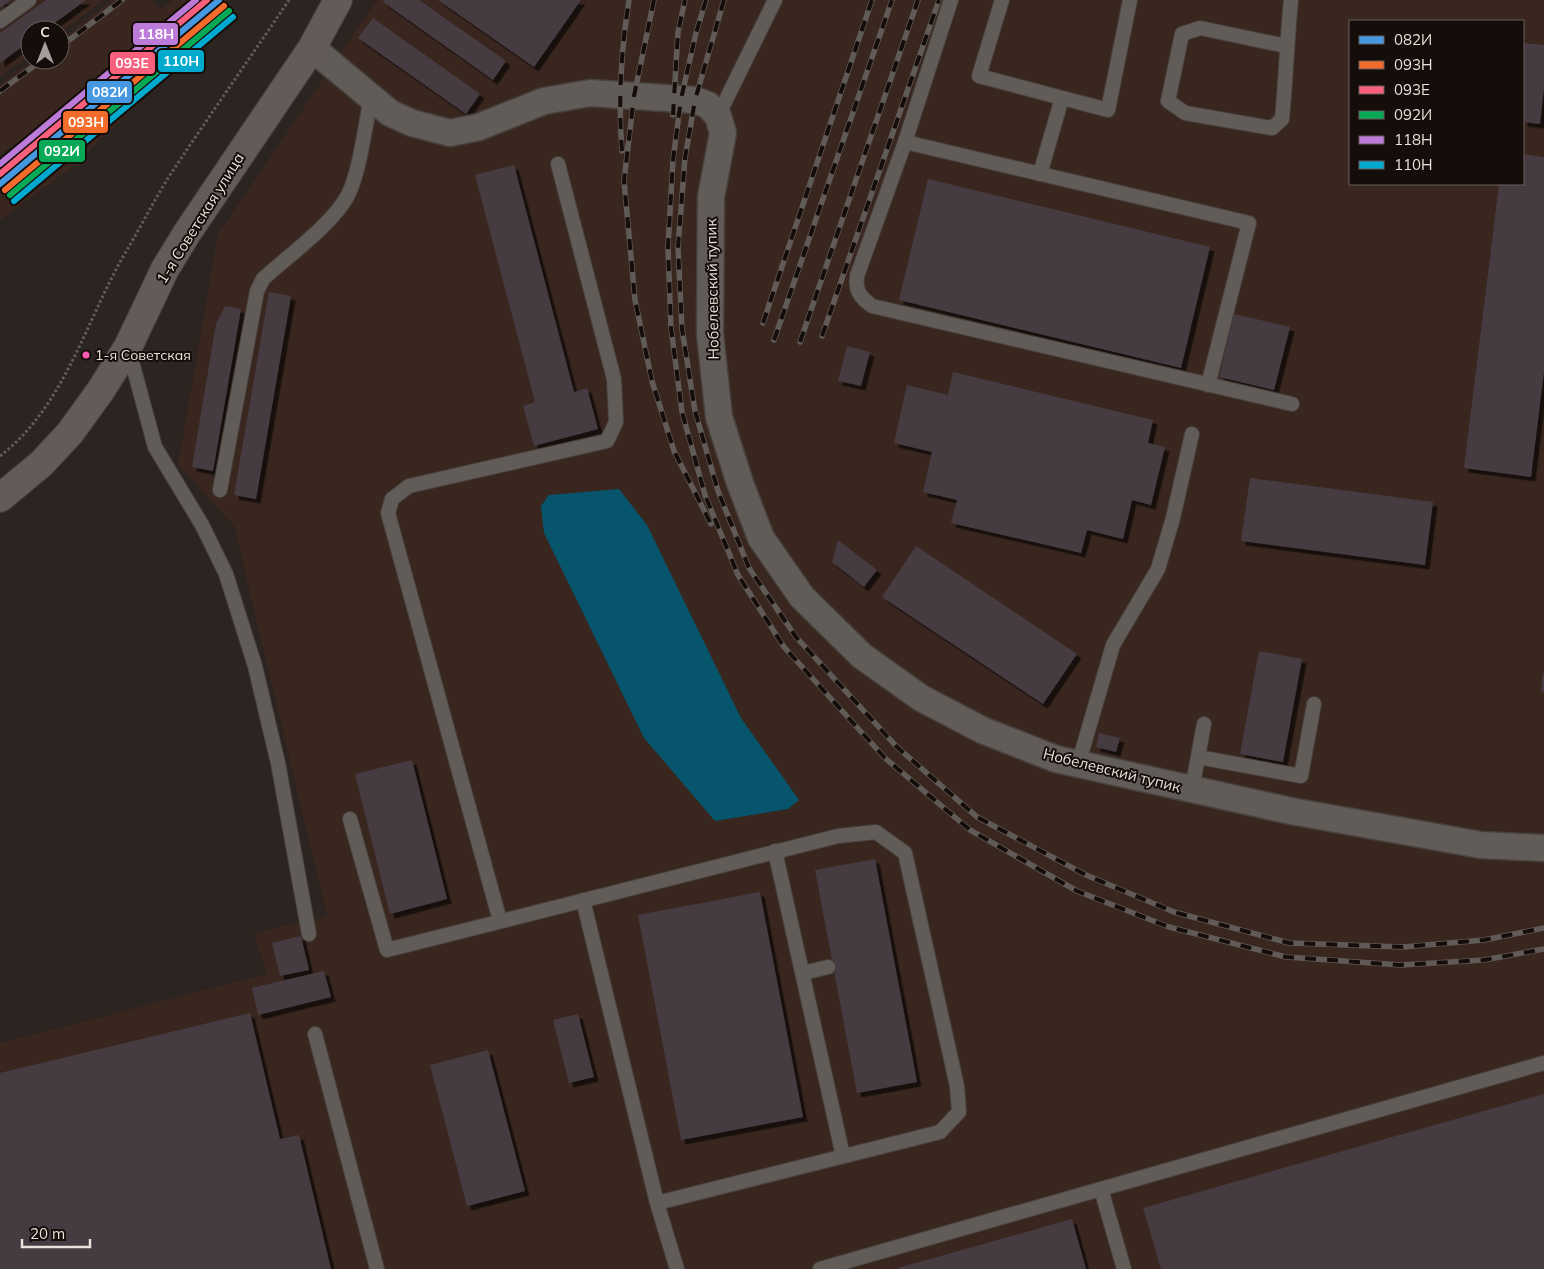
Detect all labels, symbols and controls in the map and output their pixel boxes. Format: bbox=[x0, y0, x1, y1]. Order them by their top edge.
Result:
north arrow bbox=[20, 20, 70, 70]
legend bbox=[1349, 20, 1524, 185]
line badge: 118Н bbox=[132, 22, 179, 46]
text: С bbox=[40, 23, 50, 41]
text: 118Н bbox=[138, 25, 174, 43]
text: 082И bbox=[1394, 30, 1432, 49]
line badge: 110Н bbox=[157, 49, 205, 73]
line badge: 093Е bbox=[109, 51, 156, 75]
text: 110Н bbox=[163, 52, 199, 70]
text: 093Е bbox=[115, 54, 149, 72]
text: 093Н bbox=[1394, 55, 1433, 74]
line badge: 082И bbox=[86, 80, 133, 104]
text: 093Е bbox=[1394, 80, 1430, 99]
text: 082И bbox=[92, 83, 128, 101]
text: 092И bbox=[1394, 105, 1432, 124]
line badge: 093Н bbox=[62, 110, 109, 134]
text: 093Н bbox=[68, 113, 104, 131]
text: 118Н bbox=[1394, 130, 1433, 149]
line badge: 092И bbox=[38, 139, 86, 163]
text: 092И bbox=[44, 142, 80, 160]
street label: 1-я Советская улица bbox=[152, 149, 248, 287]
text: 110Н bbox=[1394, 155, 1433, 174]
street label: Нобелевский тупик bbox=[701, 217, 723, 360]
place label: 1-я Советская bbox=[95, 346, 191, 364]
marker: 1-я Советская bbox=[81, 350, 91, 360]
street label: Нобелевский тупик bbox=[1041, 744, 1184, 797]
scale bar bbox=[22, 1216, 90, 1248]
text: 20 m bbox=[30, 1224, 65, 1243]

